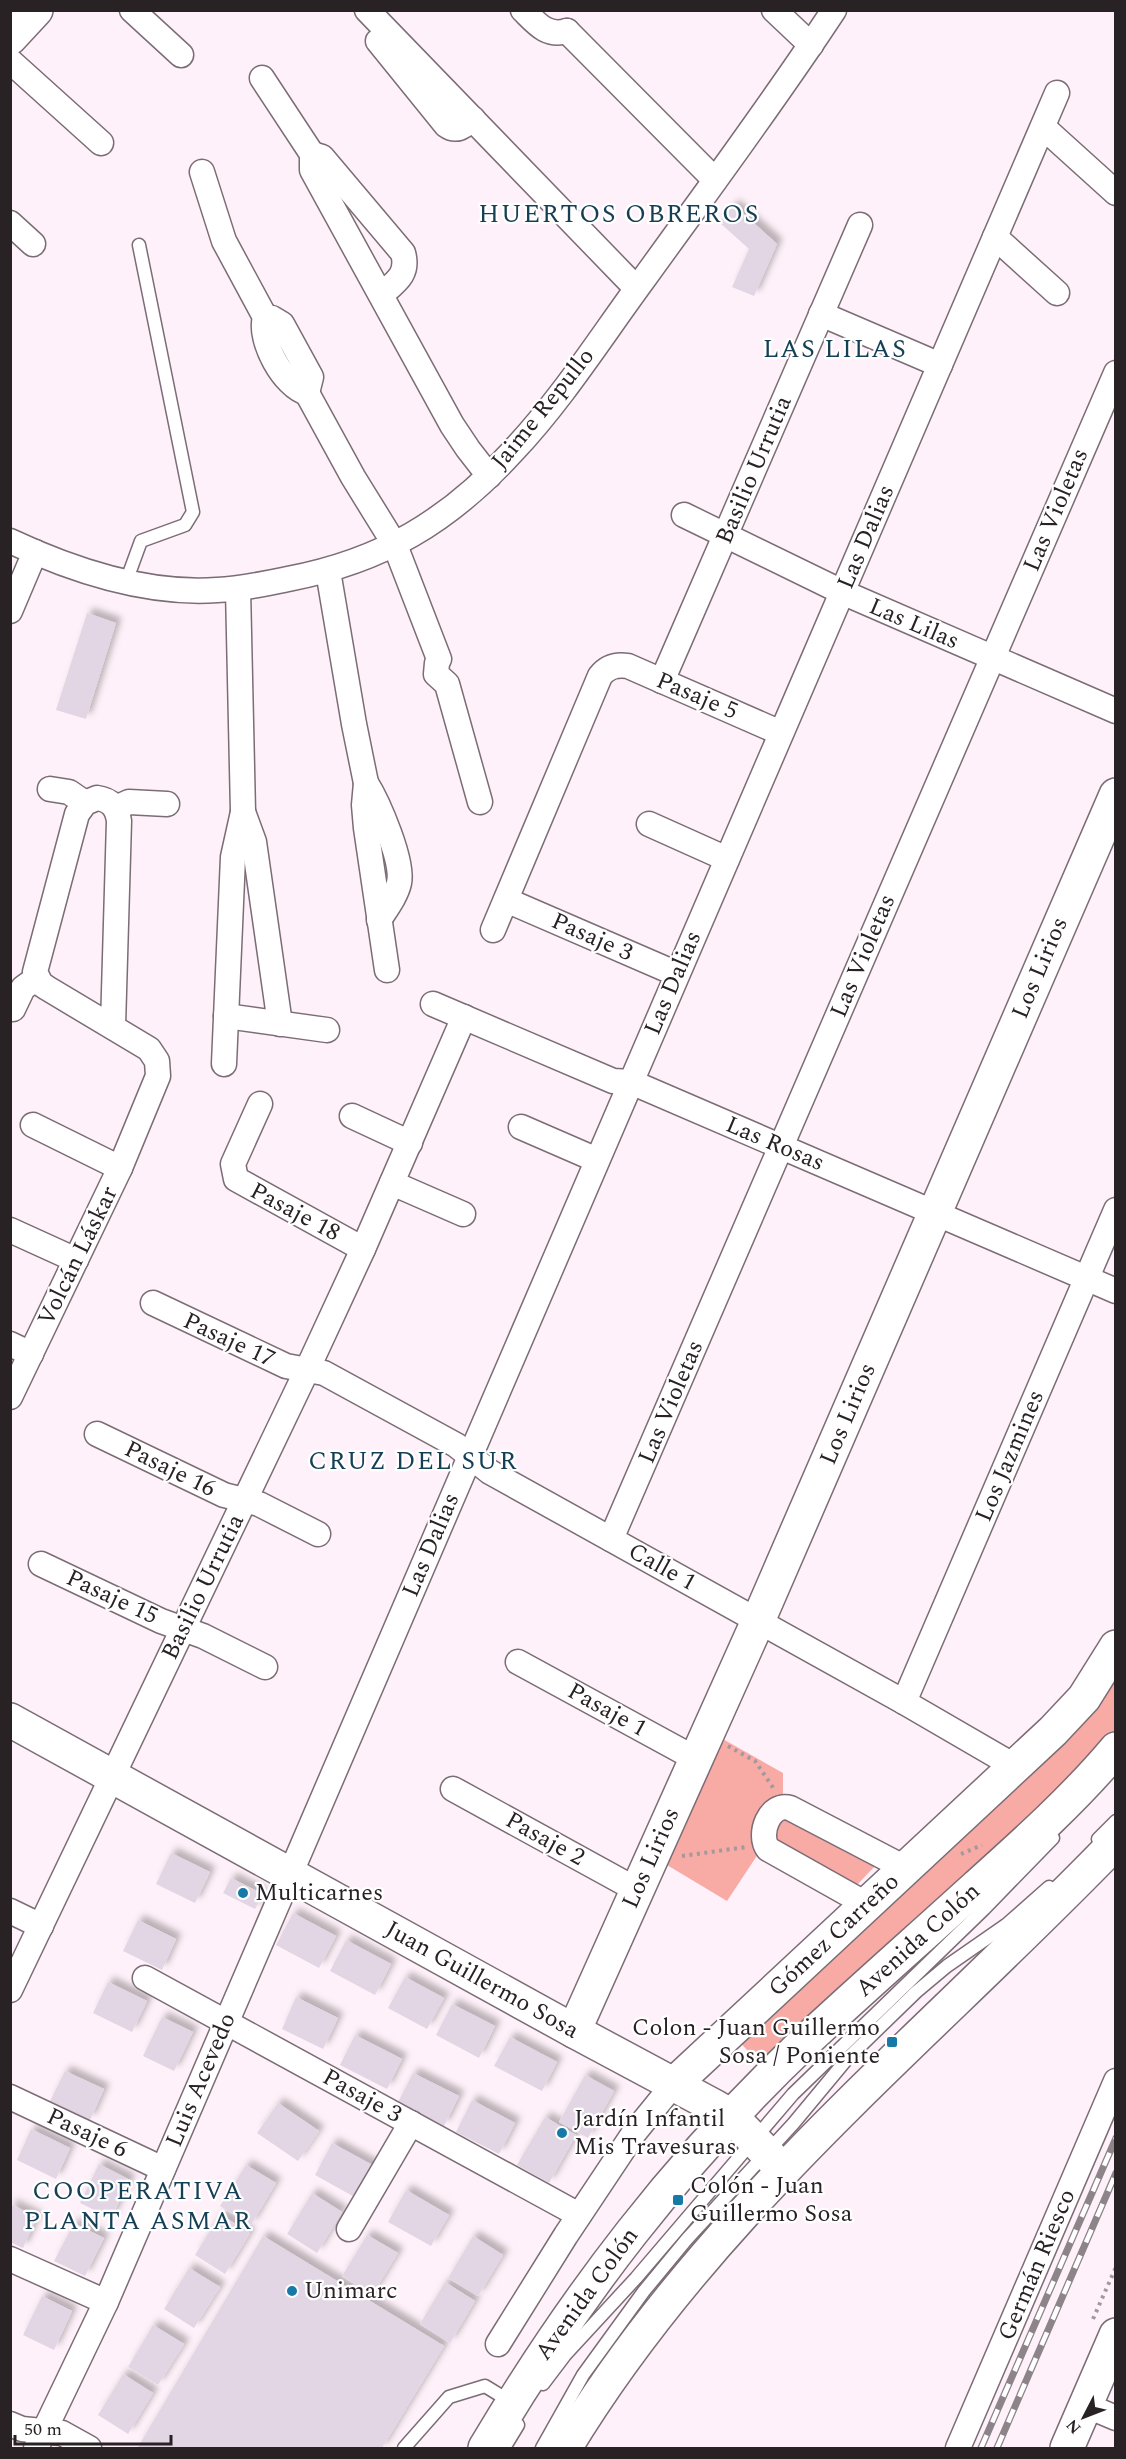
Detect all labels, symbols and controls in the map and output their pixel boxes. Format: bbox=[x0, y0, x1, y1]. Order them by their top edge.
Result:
district label: HUERTOS OBREROS bbox=[478, 194, 760, 234]
district label: LAS LILAS bbox=[763, 329, 907, 369]
street label: Jaime Repullo bbox=[483, 340, 603, 478]
street label: Basilio Urrutia bbox=[707, 390, 802, 550]
street label: Las Violetas bbox=[1014, 443, 1098, 577]
street label: Las Dalias bbox=[828, 479, 904, 595]
street label: Las Lilas bbox=[863, 589, 965, 659]
street label: Pasaje 5 bbox=[650, 663, 744, 729]
street label: Las Violetas bbox=[821, 889, 905, 1023]
street label: Pasaje 3 bbox=[545, 903, 639, 971]
street label: Los Lirios bbox=[1002, 911, 1078, 1025]
street label: Las Dalias bbox=[635, 925, 711, 1041]
street label: Las Rosas bbox=[720, 1107, 830, 1181]
street label: Pasaje 18 bbox=[243, 1173, 347, 1251]
street label: Volcán Láskar bbox=[29, 1180, 127, 1332]
street label: Pasaje 17 bbox=[177, 1303, 281, 1377]
street label: Las Violetas bbox=[629, 1335, 713, 1469]
street label: Los Lirios bbox=[810, 1357, 886, 1471]
street label: Los Jazmines bbox=[966, 1384, 1054, 1528]
street label: Pasaje 16 bbox=[118, 1431, 222, 1507]
district label: CRUZ DEL SUR bbox=[308, 1441, 518, 1481]
street label: Las Dalias bbox=[393, 1487, 469, 1603]
street label: Basilio Urrutia bbox=[152, 1508, 254, 1666]
street label: Calle 1 bbox=[621, 1534, 703, 1600]
street label: Pasaje 15 bbox=[60, 1560, 164, 1634]
street label: Pasaje 1 bbox=[561, 1673, 653, 1747]
street label: Pasaje 2 bbox=[499, 1802, 591, 1876]
street label: Los Lirios bbox=[613, 1802, 689, 1914]
street label: Gómez Carreño bbox=[760, 1865, 908, 2005]
street label: Avenida Colón bbox=[848, 1874, 988, 2006]
place label: Multicarnes bbox=[255, 1875, 383, 1911]
marker: Multicarnes bbox=[236, 1886, 250, 1900]
street label: Juan Guillermo Sosa bbox=[378, 1912, 586, 2048]
street label: Luis Acevedo bbox=[157, 2007, 245, 2153]
place label: Colon - Juan Guillermo Sosa / Poniente bbox=[632, 2010, 880, 2074]
marker: Colon - Juan Guillermo Sosa / Poniente bbox=[885, 2035, 899, 2049]
street label: Pasaje 3 bbox=[316, 2059, 408, 2133]
street label: Pasaje 6 bbox=[40, 2099, 134, 2167]
place label: Jardín Infantil Mis Travesuras bbox=[574, 2101, 737, 2165]
marker: Jardín Infantil Mis Travesuras bbox=[555, 2126, 569, 2140]
place label: Colón - Juan Guillermo Sosa bbox=[690, 2168, 853, 2232]
district label: COOPERATIVA PLANTA ASMAR bbox=[24, 2171, 252, 2241]
street label: Germán Riesco bbox=[989, 2184, 1085, 2346]
marker: Colón - Juan Guillermo Sosa bbox=[671, 2193, 685, 2207]
street label: Avenida Colón bbox=[526, 2220, 648, 2368]
place label: Unimarc bbox=[304, 2273, 398, 2309]
marker: Unimarc bbox=[285, 2284, 299, 2298]
north arrow bbox=[1054, 2387, 1114, 2447]
scale bar bbox=[15, 2408, 171, 2446]
text: N bbox=[1060, 2413, 1087, 2439]
text: 50 m bbox=[24, 2416, 62, 2443]

